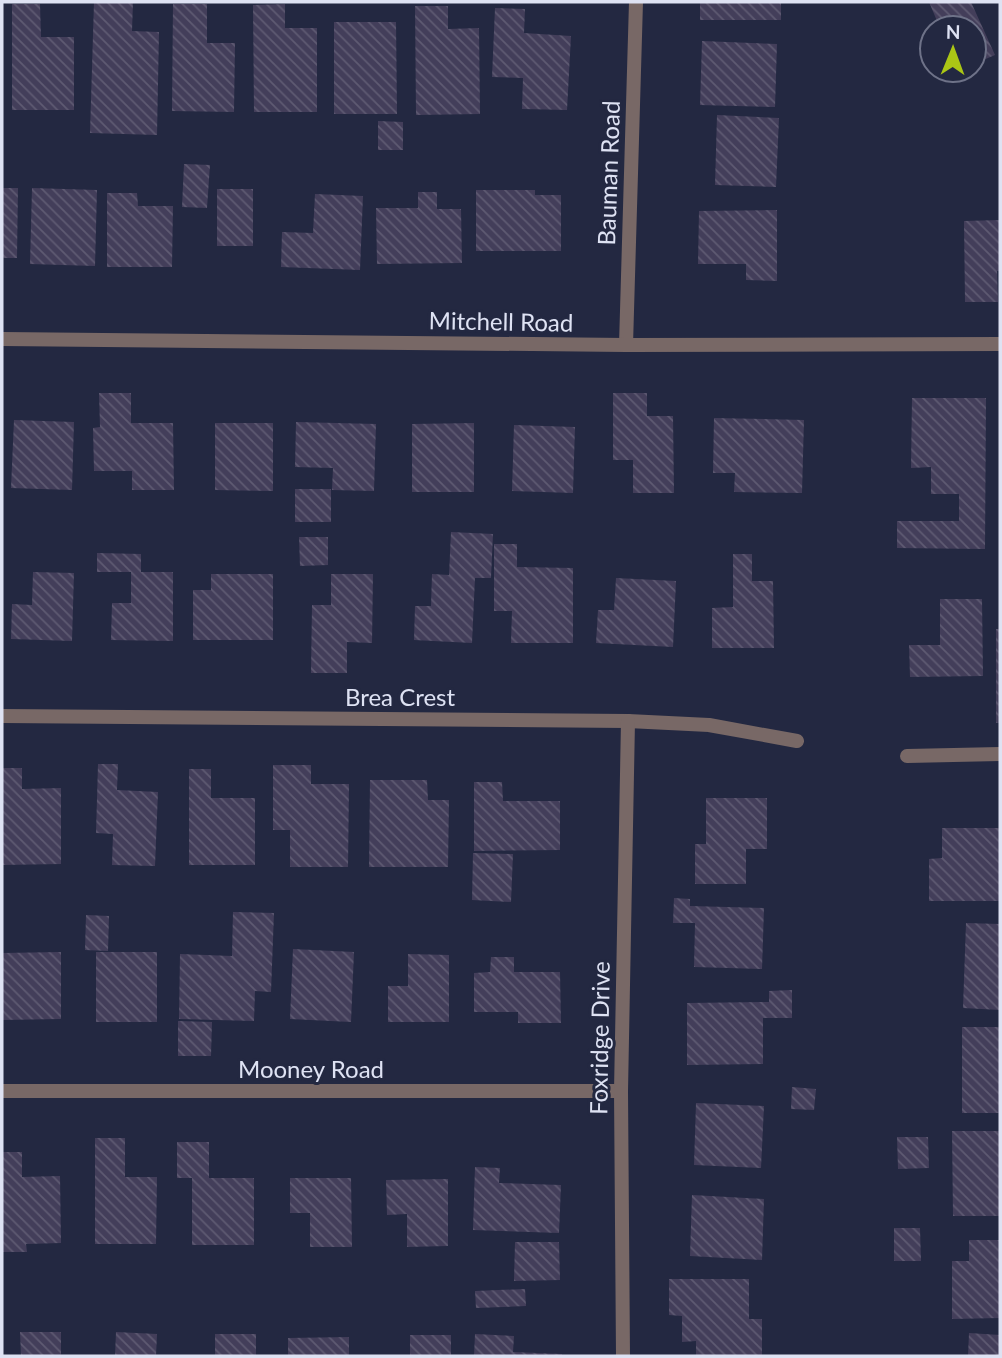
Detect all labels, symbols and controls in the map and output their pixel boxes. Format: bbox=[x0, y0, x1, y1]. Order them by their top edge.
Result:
north arrow bbox=[918, 14, 988, 84]
text: N bbox=[946, 20, 961, 43]
street label: Bauman Road bbox=[591, 100, 625, 246]
street label: Mitchell Road bbox=[428, 305, 574, 337]
street label: Brea Crest bbox=[345, 682, 455, 711]
street label: Foxridge Drive bbox=[583, 961, 615, 1115]
street label: Mooney Road bbox=[238, 1054, 384, 1083]

